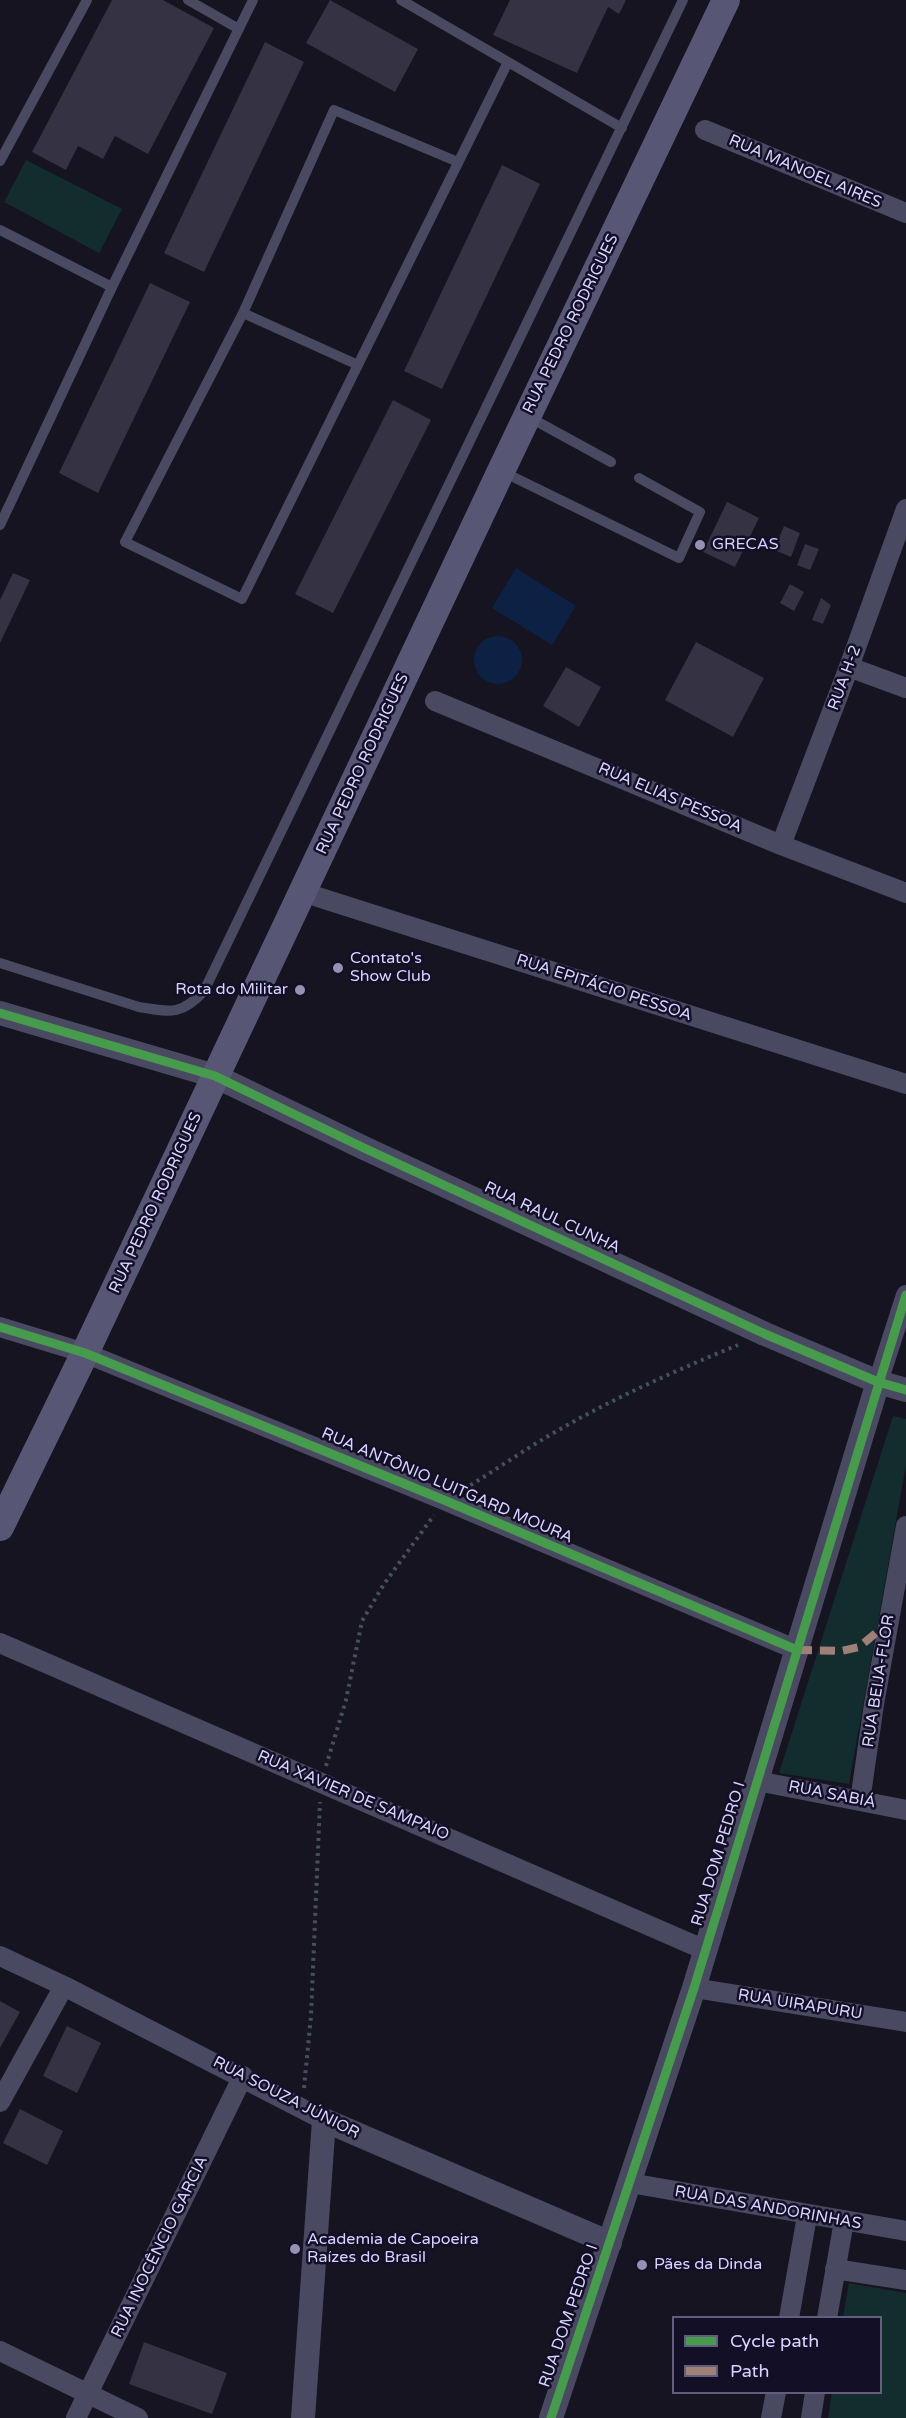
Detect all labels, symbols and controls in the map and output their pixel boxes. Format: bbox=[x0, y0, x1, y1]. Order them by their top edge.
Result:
street label: RUA MANOEL AIRES bbox=[726, 131, 884, 213]
street label: RUA PEDRO RODRIGUES bbox=[519, 231, 623, 417]
place label: GRECAS bbox=[712, 535, 779, 555]
marker: GRECAS bbox=[693, 538, 707, 552]
street label: RUA H-2 bbox=[824, 643, 866, 713]
street label: RUA PEDRO RODRIGUES bbox=[313, 670, 413, 858]
street label: RUA ELIAS PESSOA bbox=[595, 759, 745, 837]
place label: Contato's Show Club bbox=[350, 949, 431, 987]
street label: RUA EPITÁCIO PESSOA bbox=[514, 951, 694, 1025]
marker: Contato's Show Club bbox=[331, 961, 345, 975]
place label: Rota do Militar bbox=[175, 980, 288, 1000]
marker: Rota do Militar bbox=[293, 983, 307, 997]
street label: RUA PEDRO RODRIGUES bbox=[106, 1109, 206, 1297]
street label: RUA RAUL CUNHA bbox=[481, 1178, 623, 1258]
street label: RUA ANTÔNIO LUITGARD MOURA bbox=[318, 1424, 576, 1548]
street label: RUA BEIJA-FLOR bbox=[859, 1613, 899, 1749]
street label: RUA XAVIER DE SAMPAIO bbox=[254, 1747, 452, 1845]
street label: RUA SABIÁ bbox=[787, 1777, 877, 1813]
street label: RUA DOM PEDRO I bbox=[688, 1779, 750, 1929]
street label: RUA UIRAPURU bbox=[736, 1986, 864, 2024]
street label: RUA SOUZA JÚNIOR bbox=[209, 2053, 363, 2143]
street label: RUA INOCÊNCIO GARCIA bbox=[108, 2153, 212, 2341]
street label: RUA DAS ANDORINHAS bbox=[673, 2182, 863, 2234]
place label: Academia de Capoeira Raízes do Brasil bbox=[307, 2230, 479, 2268]
marker: Academia de Capoeira Raízes do Brasil bbox=[288, 2242, 302, 2256]
street label: RUA DOM PEDRO I bbox=[536, 2242, 602, 2390]
place label: Pães da Dinda bbox=[654, 2255, 762, 2275]
marker: Pães da Dinda bbox=[635, 2258, 649, 2272]
legend bbox=[672, 2316, 882, 2394]
text: Cycle path bbox=[730, 2330, 819, 2352]
text: Path bbox=[730, 2360, 769, 2382]

